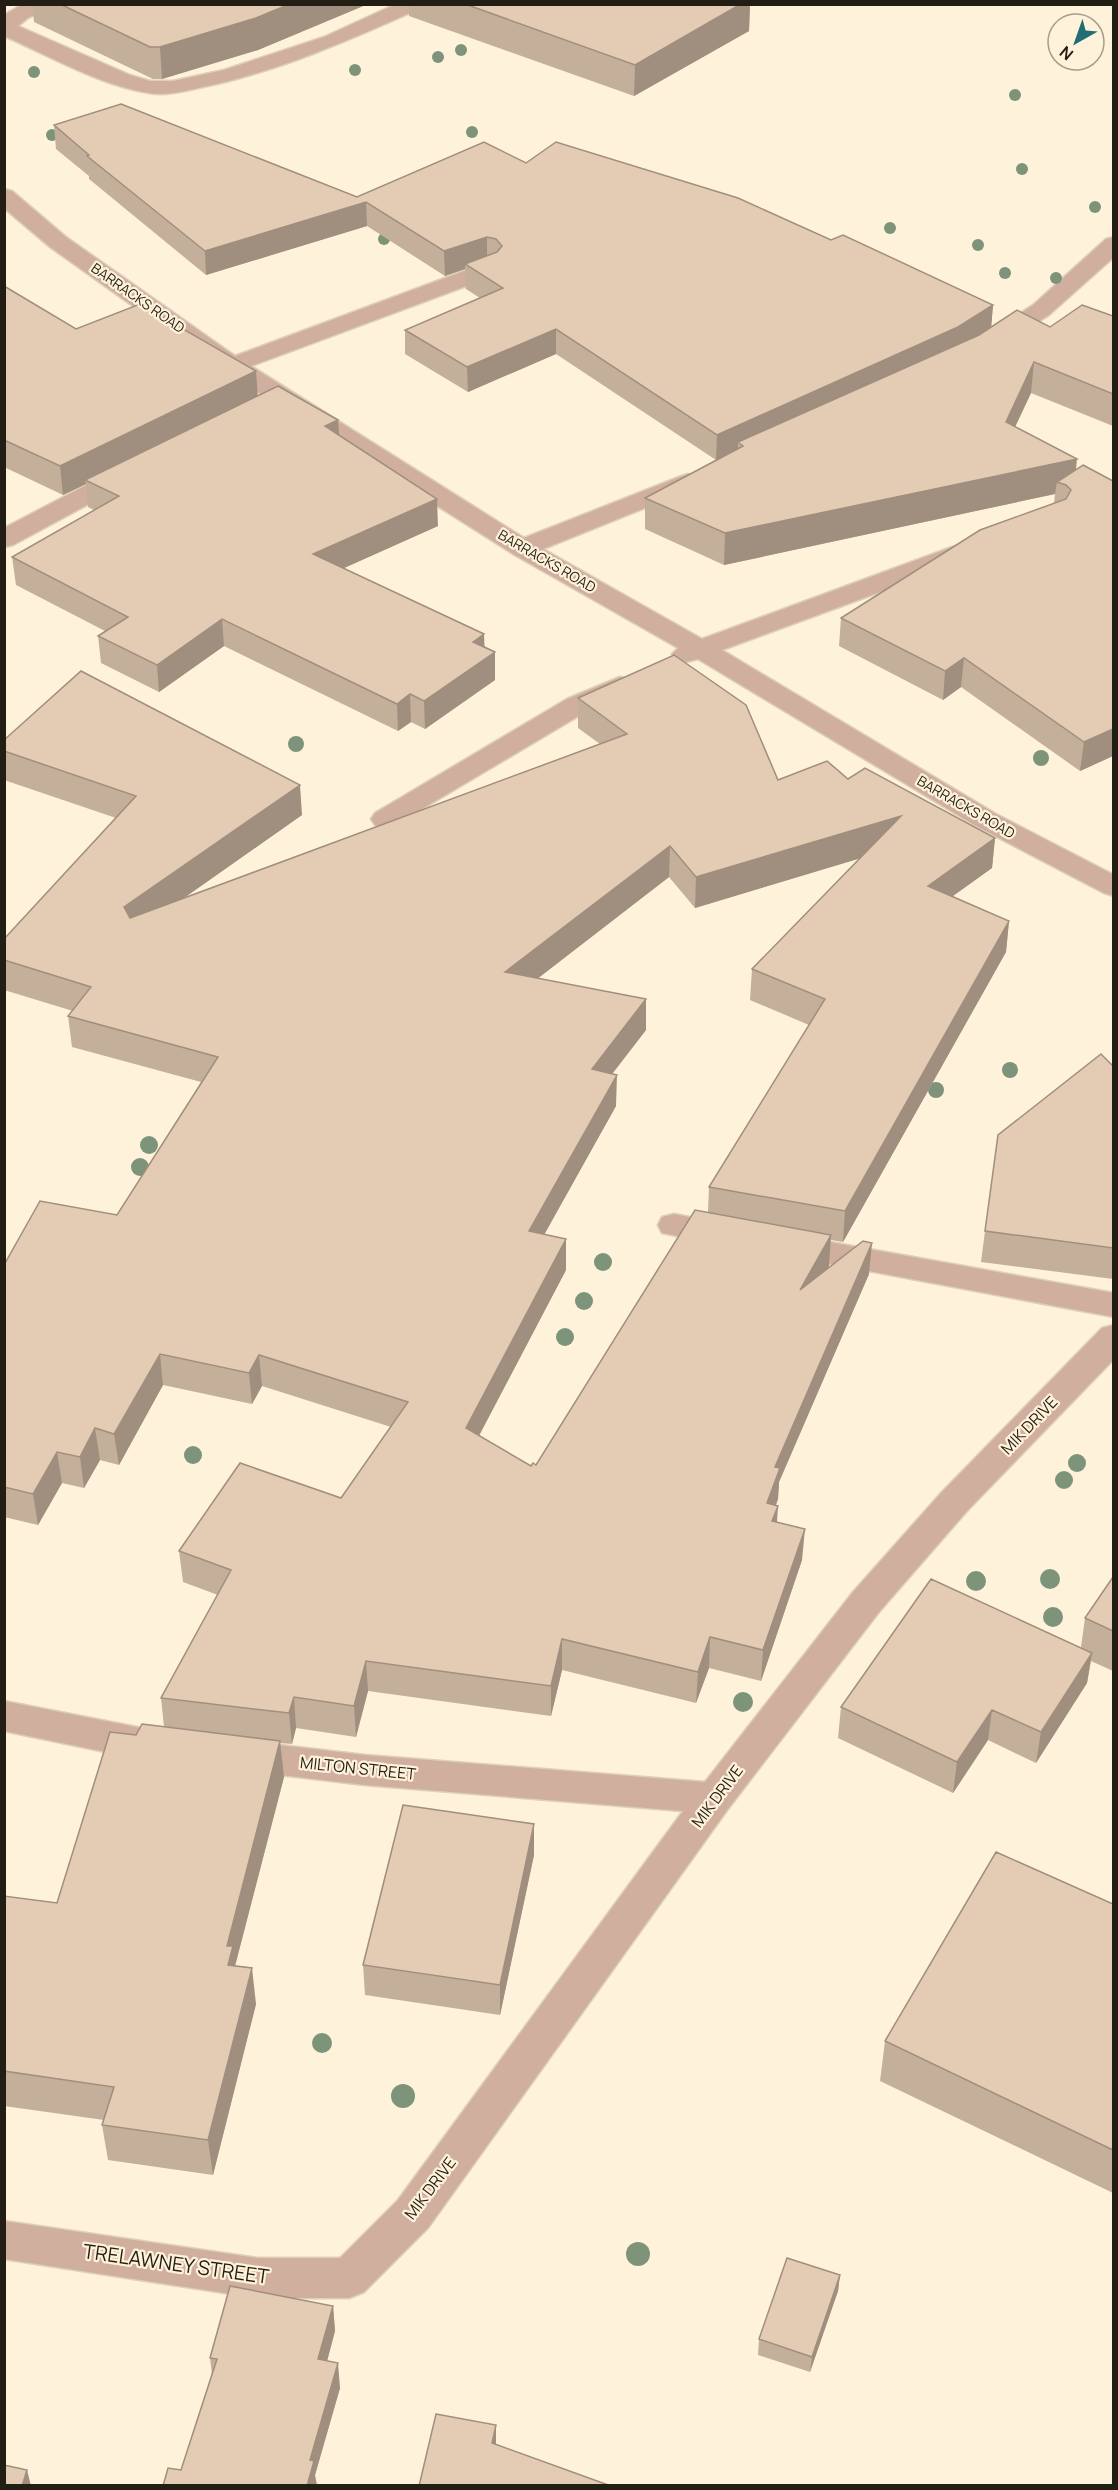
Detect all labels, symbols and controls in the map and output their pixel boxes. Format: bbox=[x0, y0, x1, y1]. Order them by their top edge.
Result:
north arrow bbox=[1046, 12, 1106, 72]
text: N bbox=[1055, 41, 1078, 66]
street label: BARRACKS ROAD bbox=[88, 258, 189, 337]
street label: BARRACKS ROAD bbox=[495, 525, 600, 596]
street label: BARRACKS ROAD bbox=[914, 771, 1019, 842]
street label: MIK DRIVE bbox=[996, 1391, 1062, 1459]
street label: MILTON STREET bbox=[299, 1751, 417, 1785]
street label: MIK DRIVE bbox=[686, 1760, 748, 1832]
street label: MIK DRIVE bbox=[399, 2152, 461, 2224]
street label: TRELAWNEY STREET bbox=[82, 2237, 271, 2290]

